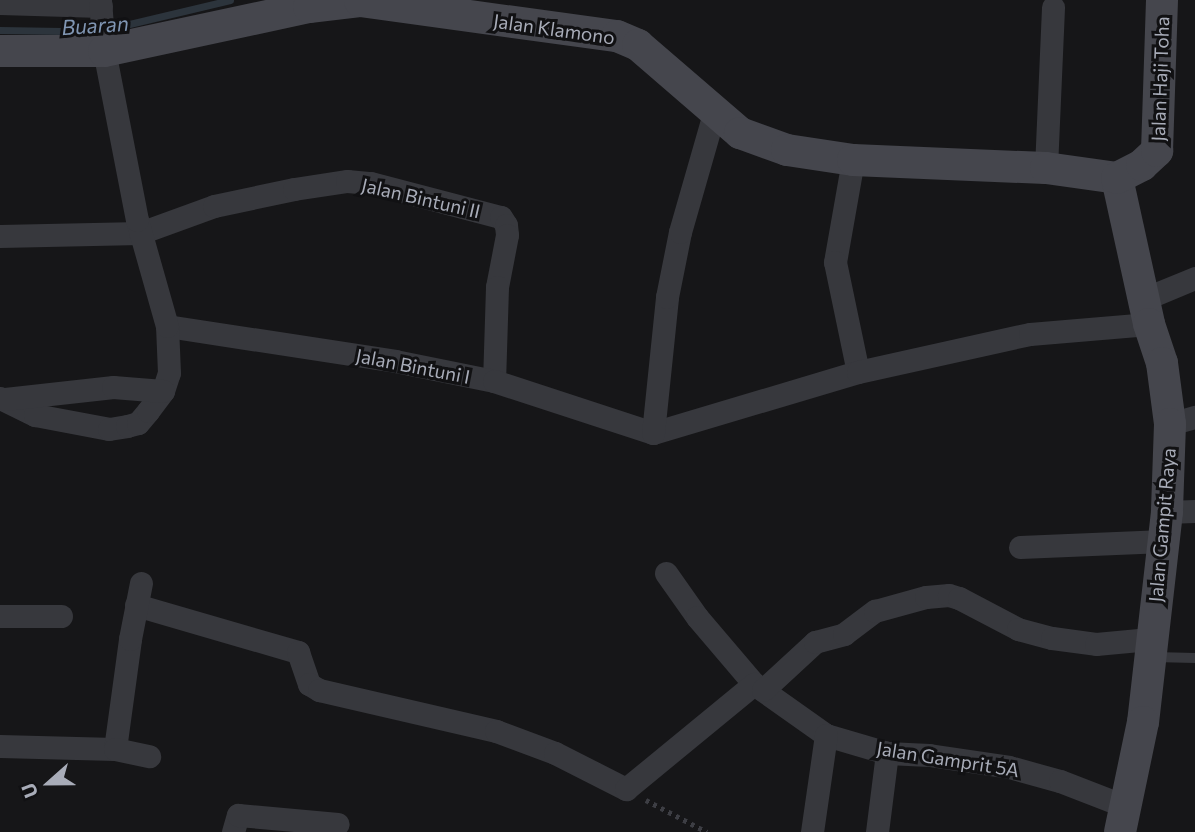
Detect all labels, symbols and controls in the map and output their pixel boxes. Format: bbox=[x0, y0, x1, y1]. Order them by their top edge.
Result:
street label: Jalan Klamono bbox=[492, 9, 616, 49]
water label: Buaran bbox=[60, 10, 130, 40]
street label: Jalan Haji Toha bbox=[1146, 16, 1174, 142]
street label: Jalan Bintuni II bbox=[359, 173, 483, 223]
street label: Jalan Bintuni I bbox=[354, 344, 472, 388]
street label: Jalan Gampit Raya bbox=[1144, 447, 1180, 603]
street label: Jalan Gamprit 5A bbox=[875, 736, 1021, 782]
north arrow bbox=[14, 748, 84, 818]
text: U bbox=[16, 780, 42, 801]

